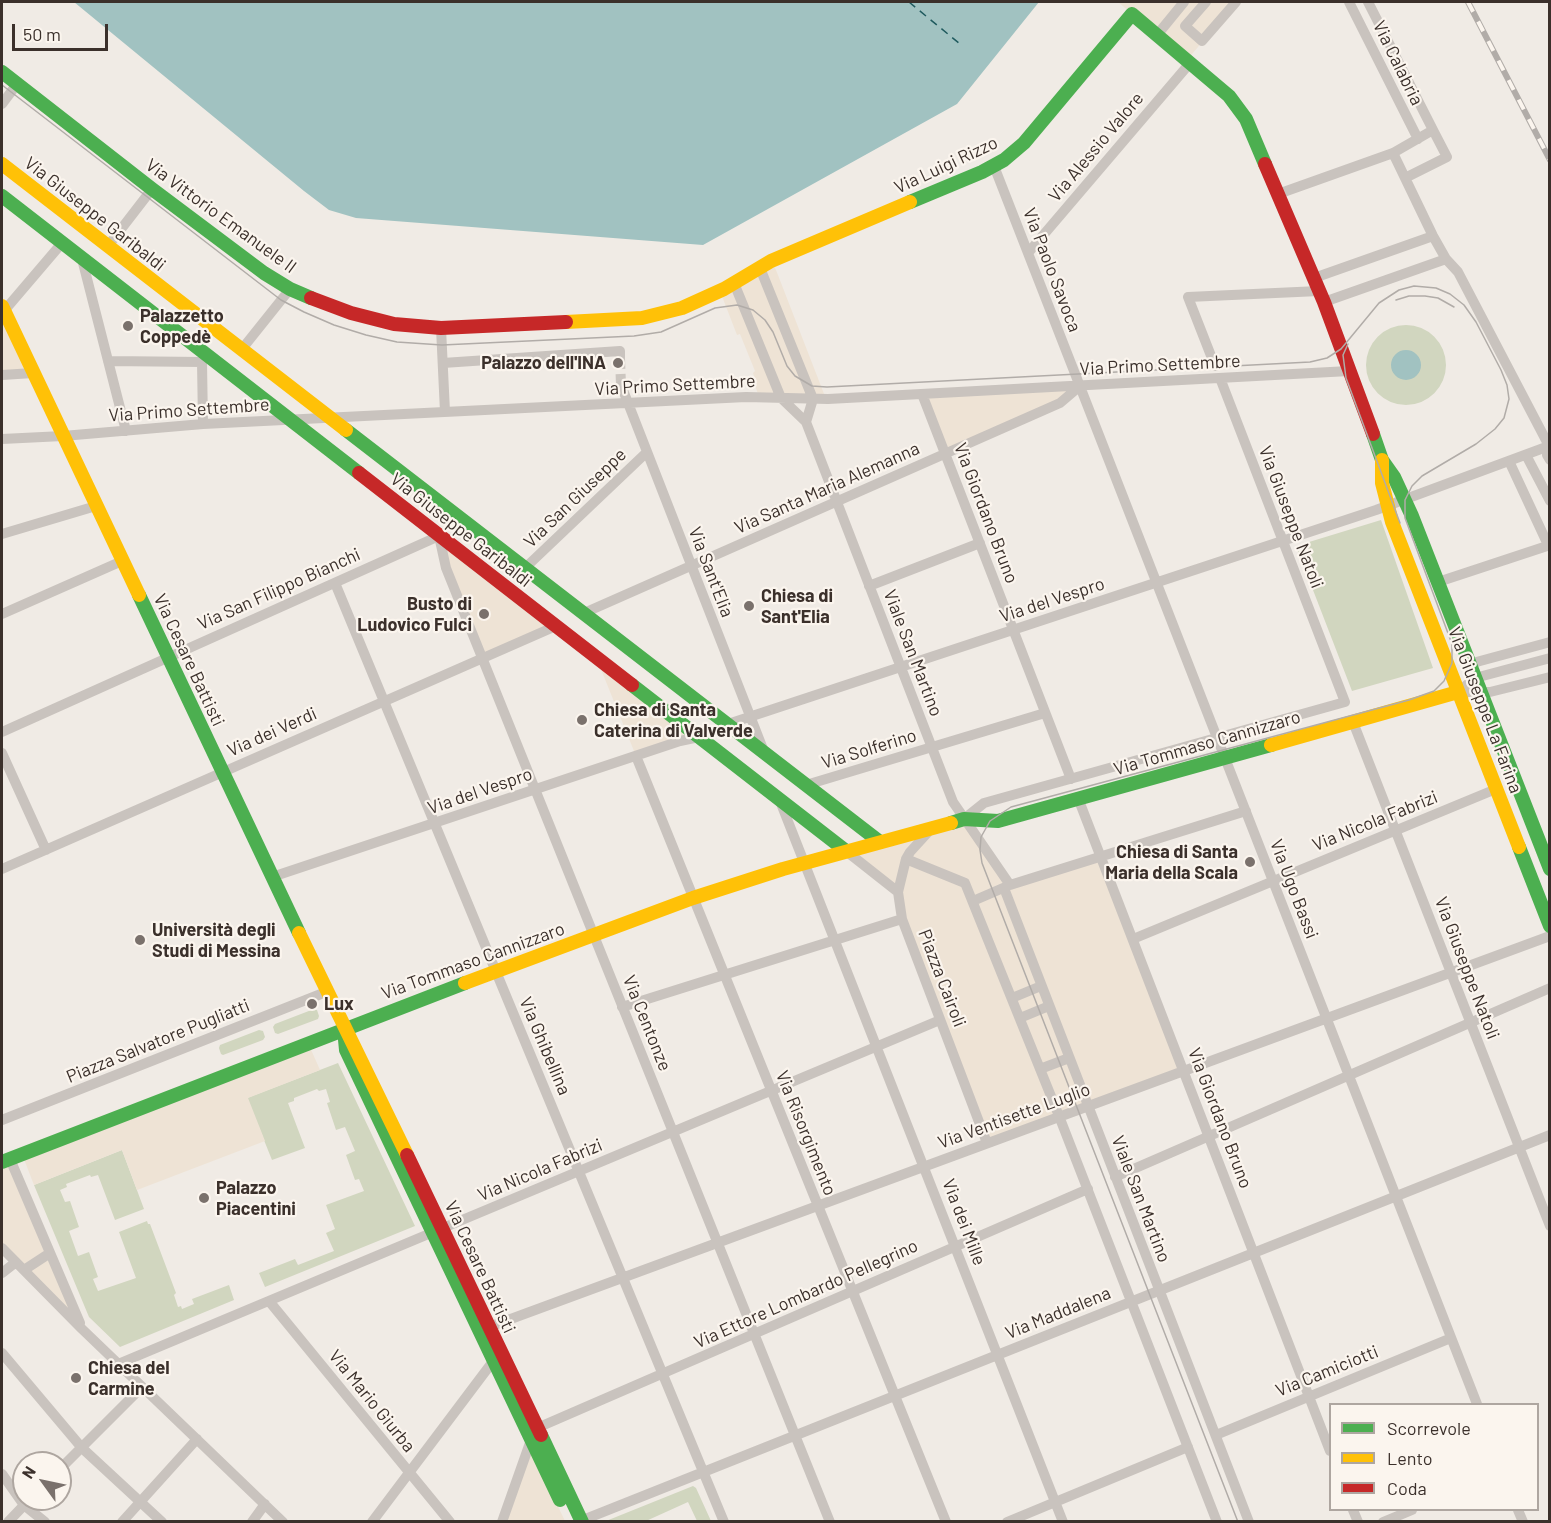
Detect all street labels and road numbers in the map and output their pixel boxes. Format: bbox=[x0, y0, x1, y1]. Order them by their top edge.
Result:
street label: Via Calabria bbox=[1368, 17, 1428, 109]
street label: Via Alessio Valore bbox=[1044, 88, 1148, 206]
street label: Via Luigi Rizzo bbox=[891, 132, 1001, 198]
street label: Via Giuseppe Garibaldi bbox=[20, 152, 170, 276]
street label: Via Vittorio Emanuele II bbox=[141, 154, 301, 278]
street label: Via Paolo Savoca bbox=[1018, 205, 1086, 335]
street label: Via Primo Settembre bbox=[1079, 350, 1241, 380]
street label: Via Primo Settembre bbox=[594, 370, 756, 400]
street label: Via Primo Settembre bbox=[108, 394, 270, 426]
street label: Via Santa Maria Alemanna bbox=[731, 437, 923, 539]
street label: Via Giordano Bruno bbox=[949, 440, 1023, 586]
street label: Via Giuseppe Natoli bbox=[1254, 443, 1328, 591]
street label: Via San Giuseppe bbox=[519, 444, 631, 552]
street label: Via Giuseppe Garibaldi bbox=[386, 468, 536, 592]
street label: Via Sant'Elia bbox=[684, 524, 738, 620]
street label: Via San Filippo Bianchi bbox=[194, 543, 364, 635]
street label: Via del Vespro bbox=[997, 573, 1107, 627]
street label: Viale San Martino bbox=[879, 587, 947, 719]
street label: Via Cesare Battisti bbox=[149, 590, 229, 730]
street label: Via Giuseppe La Farina bbox=[1443, 624, 1527, 796]
street label: Via dei Verdi bbox=[224, 703, 320, 761]
street label: Via Tommaso Cannizzaro bbox=[1111, 706, 1303, 780]
street label: Via Solferino bbox=[819, 724, 919, 774]
street label: Via del Vespro bbox=[425, 763, 535, 819]
street label: Via Nicola Fabrizi bbox=[1309, 786, 1441, 856]
street label: Via Ugo Bassi bbox=[1265, 836, 1323, 942]
street label: Via Giuseppe Natoli bbox=[1430, 894, 1504, 1042]
street label: Via Tommaso Cannizzaro bbox=[378, 918, 568, 1004]
street label: Piazza Cairoli bbox=[913, 926, 971, 1030]
street label: Via Centonze bbox=[618, 972, 676, 1074]
street label: Piazza Salvatore Pugliatti bbox=[63, 994, 253, 1088]
street label: Via Ghibellina bbox=[515, 994, 575, 1098]
street label: Via Giordano Bruno bbox=[1183, 1045, 1257, 1191]
street label: Via Risorgimento bbox=[771, 1067, 841, 1199]
street label: Via Ventisette Luglio bbox=[935, 1078, 1093, 1154]
street label: Viale San Martino bbox=[1107, 1133, 1175, 1265]
street label: Via Nicola Fabrizi bbox=[474, 1134, 606, 1206]
street label: Via dei Mille bbox=[938, 1176, 990, 1268]
street label: Via Cesare Battisti bbox=[440, 1197, 520, 1337]
street label: Via Ettore Lombardo Pellegrino bbox=[691, 1235, 921, 1353]
street label: Via Maddalena bbox=[1002, 1282, 1114, 1344]
street label: Via Camiciotti bbox=[1273, 1341, 1381, 1401]
street label: Via Mario Giurba bbox=[324, 1345, 420, 1457]

